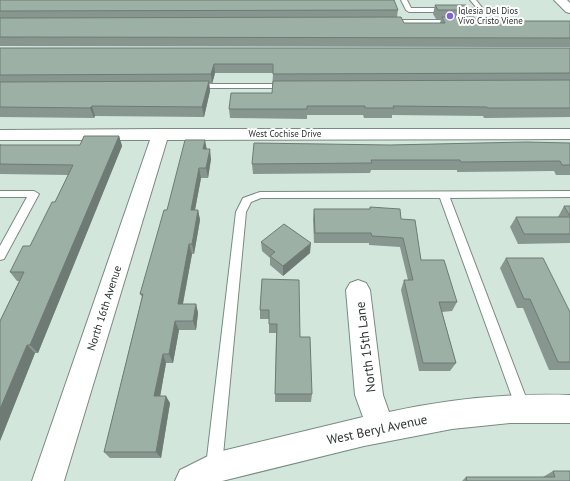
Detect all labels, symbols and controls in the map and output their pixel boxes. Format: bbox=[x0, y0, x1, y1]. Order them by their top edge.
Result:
place label: Iglesia Del Dios Vivo Cristo Viene bbox=[457, 5, 523, 26]
marker: Iglesia Del Dios Vivo Cristo Viene bbox=[445, 11, 455, 21]
street label: West Cochise Drive bbox=[249, 128, 322, 139]
street label: North 16th Avenue bbox=[84, 263, 124, 352]
street label: North 15th Lane bbox=[351, 301, 379, 393]
street label: West Beryl Avenue bbox=[325, 411, 429, 448]

